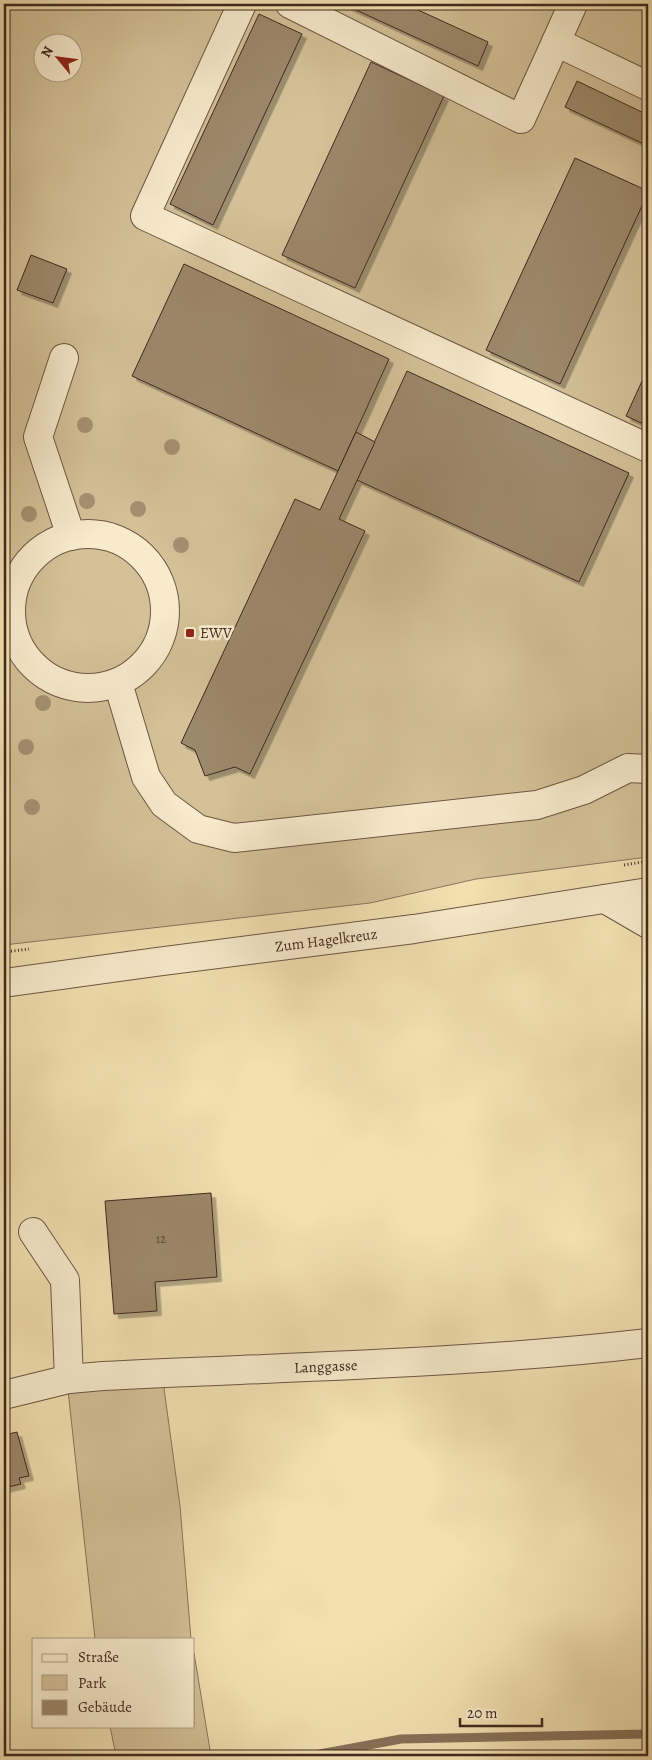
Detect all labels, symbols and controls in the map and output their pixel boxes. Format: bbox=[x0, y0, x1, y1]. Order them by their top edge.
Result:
north arrow bbox=[32, 32, 82, 82]
text: N bbox=[36, 43, 58, 61]
place label: EWV bbox=[200, 623, 233, 643]
marker: EWV bbox=[184, 627, 196, 639]
street label: Zum Hagelkreuz bbox=[274, 924, 378, 957]
house number: 12 bbox=[156, 1231, 166, 1247]
street label: Langgasse bbox=[294, 1355, 358, 1378]
legend bbox=[32, 1638, 195, 1728]
text: Straße bbox=[78, 1647, 119, 1667]
text: Park bbox=[78, 1673, 107, 1693]
scale bar bbox=[460, 1695, 542, 1727]
text: Gebäude bbox=[78, 1697, 132, 1717]
text: 20 m bbox=[467, 1703, 498, 1723]

